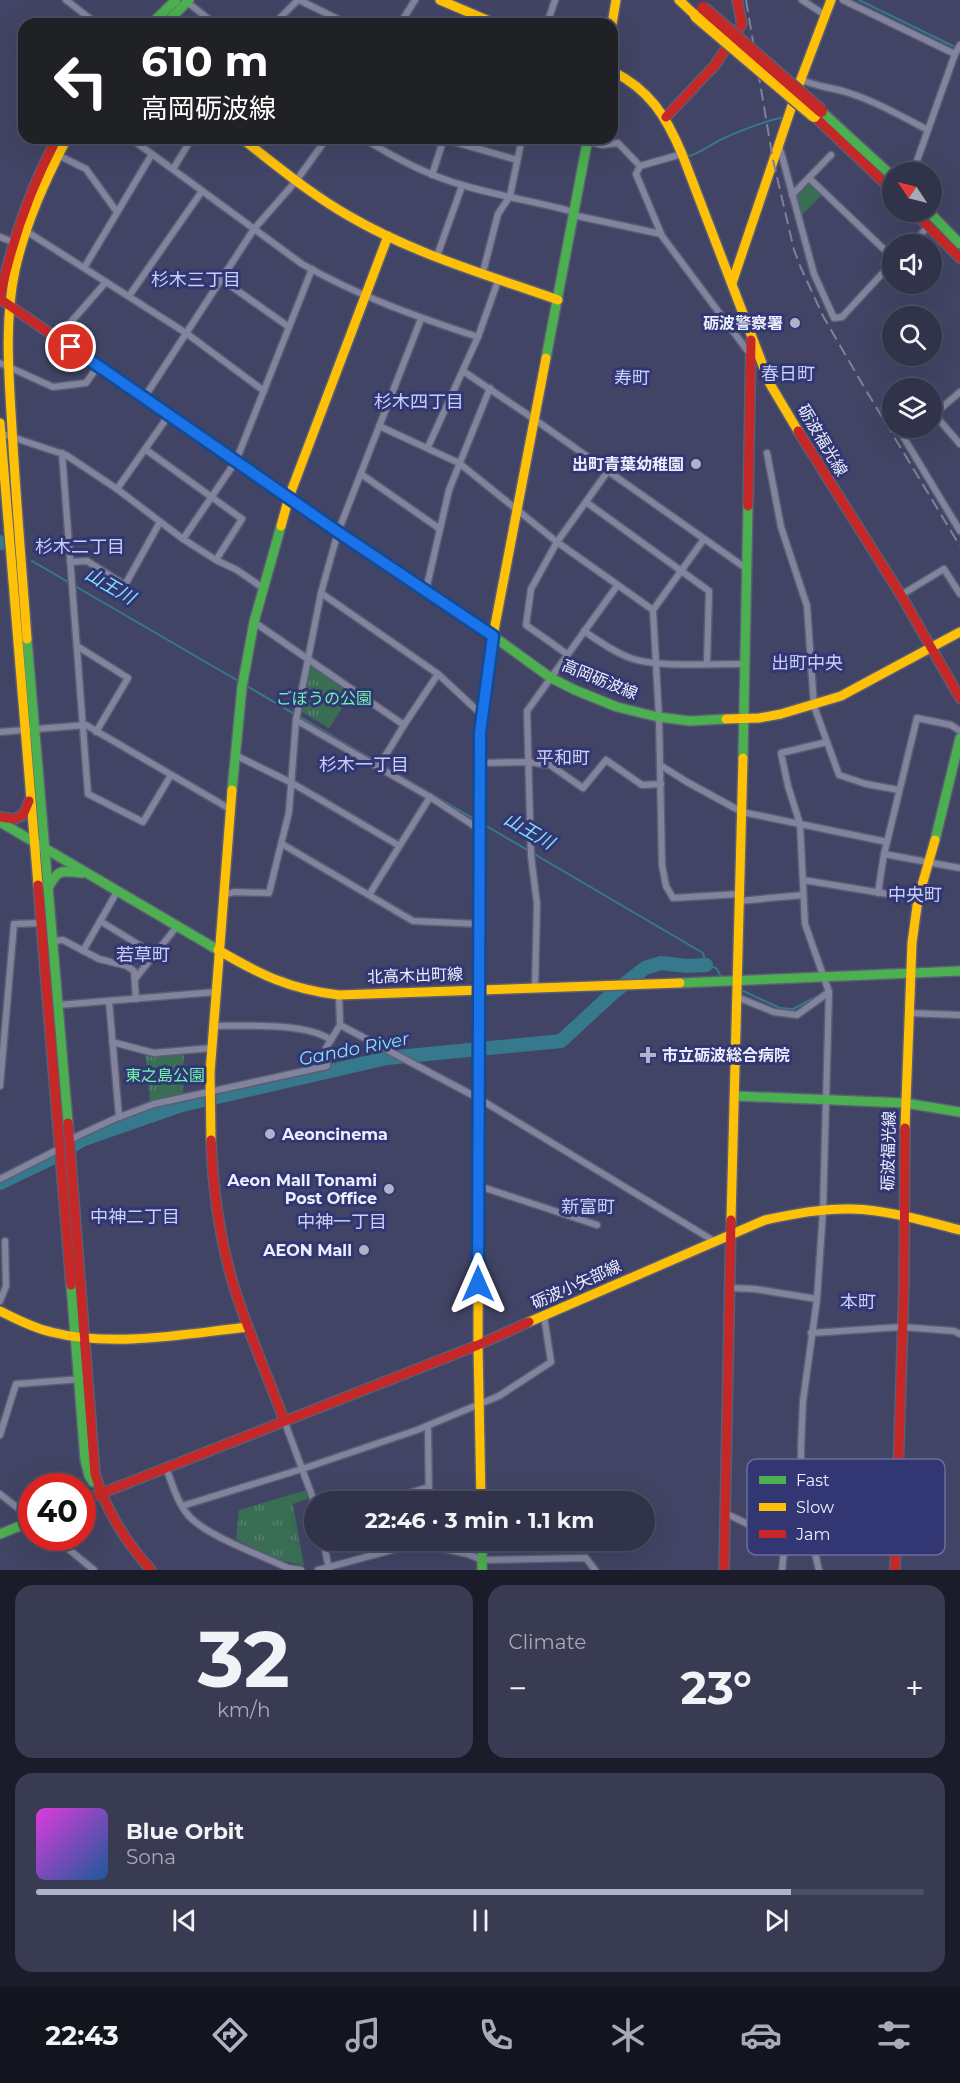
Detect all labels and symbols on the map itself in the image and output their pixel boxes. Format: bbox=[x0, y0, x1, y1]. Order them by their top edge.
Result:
north arrow bbox=[882, 162, 942, 222]
district label: 杉木三丁目 bbox=[151, 269, 241, 291]
place label: 砺波警察署 bbox=[703, 314, 783, 333]
marker: 砺波警察署 bbox=[788, 316, 802, 330]
pin bbox=[45, 321, 96, 372]
district label: 春日町 bbox=[761, 363, 815, 385]
district label: 寿町 bbox=[614, 367, 650, 389]
district label: 杉木四丁目 bbox=[374, 391, 464, 413]
street label: 砺波福光線 bbox=[794, 401, 851, 479]
place label: 出町青葉幼稚園 bbox=[572, 455, 684, 474]
marker: 出町青葉幼稚園 bbox=[689, 457, 703, 471]
district label: 杉木二丁目 bbox=[35, 536, 125, 558]
water label: 山王川 bbox=[81, 563, 141, 610]
district label: 出町中央 bbox=[771, 652, 843, 674]
street label: 高岡砺波線 bbox=[559, 656, 640, 703]
park label: ごぼうの公園 bbox=[276, 689, 372, 708]
district label: 平和町 bbox=[536, 747, 590, 769]
district label: 杉木一丁目 bbox=[319, 754, 409, 776]
water label: 山王川 bbox=[500, 808, 560, 855]
district label: 中央町 bbox=[888, 884, 942, 906]
district label: 若草町 bbox=[116, 944, 170, 966]
street label: 北高木出町線 bbox=[367, 964, 463, 987]
water label: Gando River bbox=[297, 1027, 412, 1070]
marker: 市立砺波総合病院 bbox=[639, 1046, 657, 1064]
place label: 市立砺波総合病院 bbox=[662, 1046, 790, 1065]
park label: 東之島公園 bbox=[125, 1066, 205, 1085]
street label: 砺波福光線 bbox=[878, 1111, 899, 1191]
place label: Aeoncinema bbox=[281, 1125, 388, 1144]
marker: Aeoncinema bbox=[263, 1127, 277, 1141]
place label: Aeon Mall Tonami Post Office bbox=[226, 1171, 377, 1208]
marker: Aeon Mall Tonami Post Office bbox=[382, 1182, 396, 1196]
district label: 新富町 bbox=[561, 1196, 615, 1218]
district label: 中神二丁目 bbox=[90, 1206, 180, 1228]
district label: 中神一丁目 bbox=[297, 1211, 387, 1233]
place label: AEON Mall bbox=[262, 1241, 352, 1260]
marker: AEON Mall bbox=[357, 1243, 371, 1257]
position arrow bbox=[446, 1252, 510, 1316]
street label: 砺波小矢部線 bbox=[528, 1256, 624, 1313]
district label: 本町 bbox=[840, 1291, 876, 1313]
legend bbox=[747, 1459, 945, 1555]
text: Fast bbox=[796, 1471, 830, 1490]
speed limit sign: 40 bbox=[18, 1473, 96, 1551]
text: Slow bbox=[796, 1498, 834, 1517]
text: Jam bbox=[795, 1525, 830, 1544]

